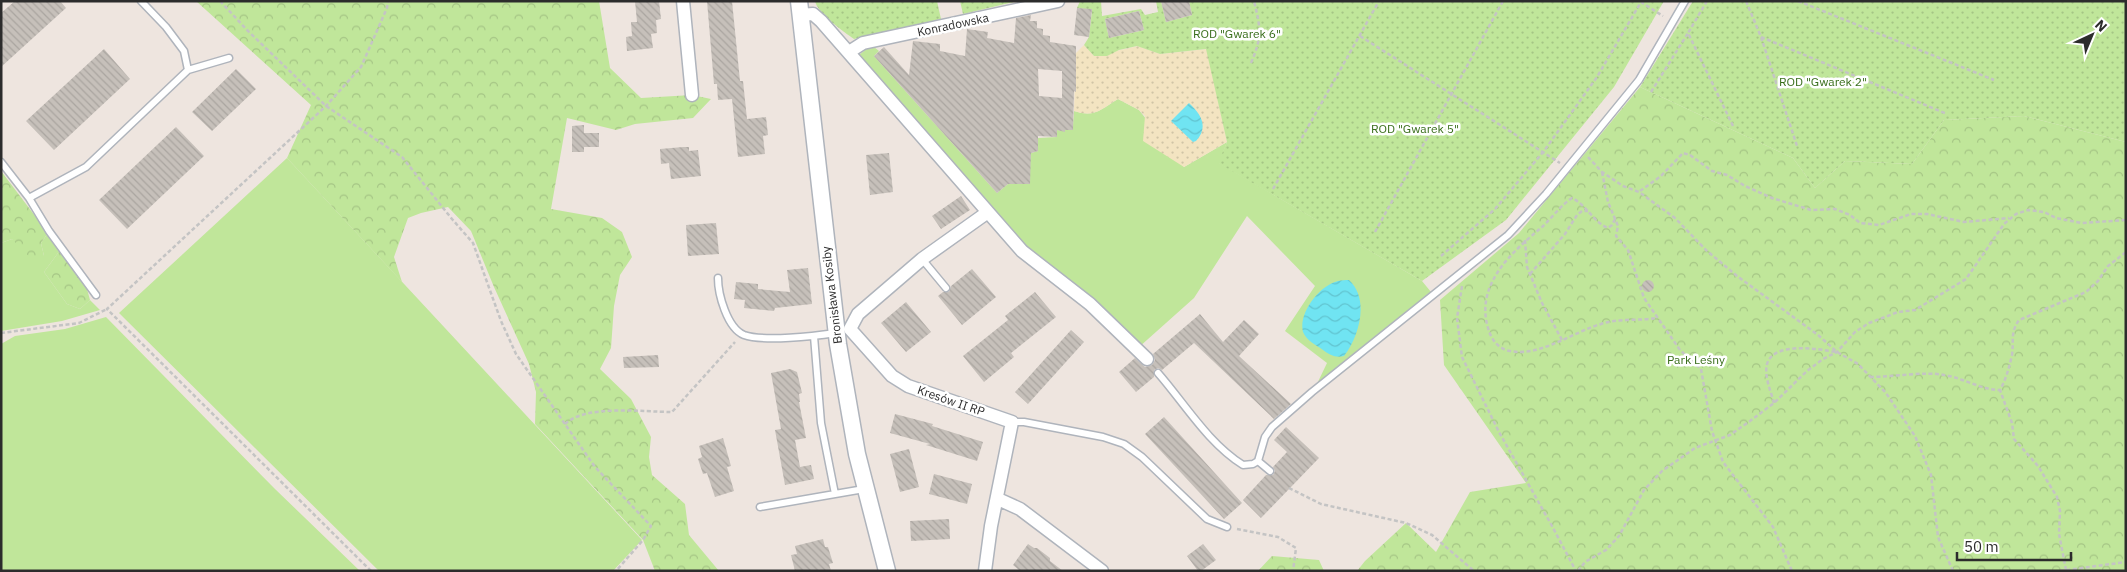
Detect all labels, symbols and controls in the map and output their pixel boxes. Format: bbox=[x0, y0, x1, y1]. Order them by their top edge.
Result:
street label: Konradowska bbox=[916, 9, 991, 39]
north arrow bbox=[2067, 10, 2117, 60]
text: N bbox=[2091, 16, 2111, 36]
park label: ROD "Gwarek 6" bbox=[1193, 26, 1281, 41]
park label: ROD "Gwarek 2" bbox=[1779, 74, 1867, 89]
park label: ROD "Gwarek 5" bbox=[1371, 121, 1459, 136]
street label: Bronisława Kosiby bbox=[818, 245, 845, 345]
park label: Park Leśny bbox=[1667, 352, 1725, 367]
street label: Kresów II RP bbox=[915, 382, 987, 419]
scale bar bbox=[1957, 530, 2071, 562]
text: 50 m bbox=[1964, 537, 1999, 556]

